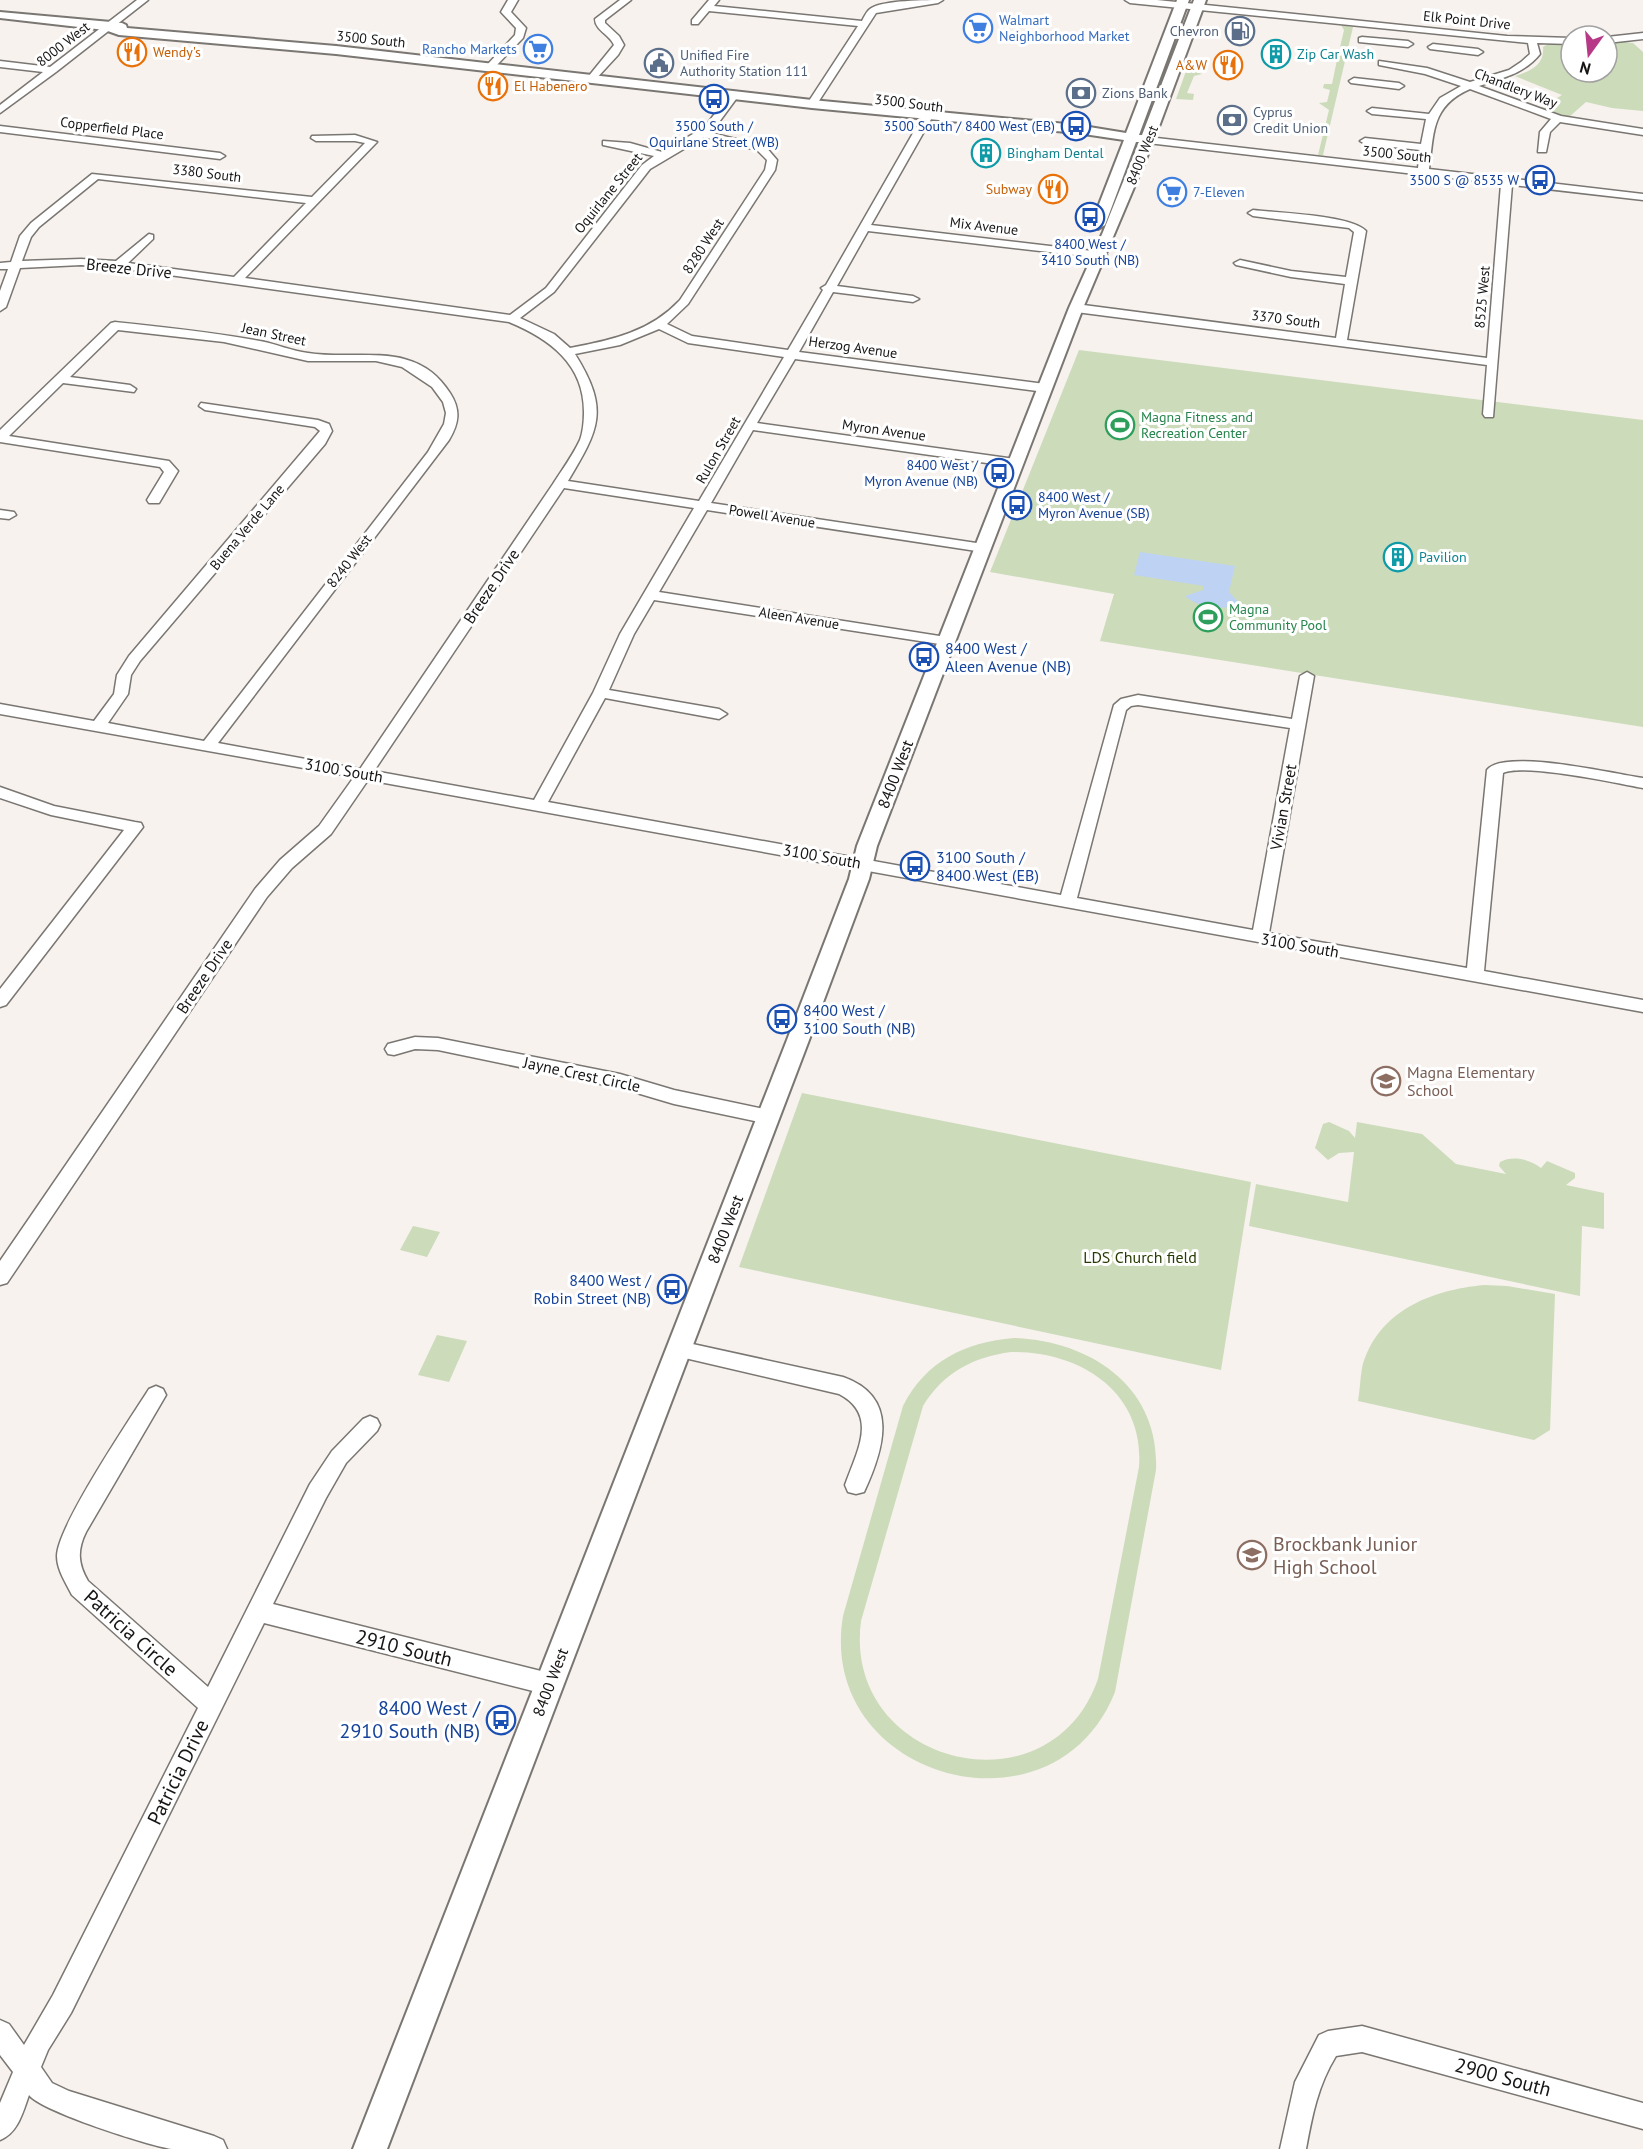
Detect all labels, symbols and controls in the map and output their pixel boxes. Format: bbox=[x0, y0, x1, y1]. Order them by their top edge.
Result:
street label: Elk Point Drive bbox=[1422, 6, 1512, 34]
place label: Walmart Neighborhood Market bbox=[999, 11, 1130, 45]
supermarket icon: Walmart Neighborhood Market bbox=[962, 12, 994, 44]
fuel station icon: Chevron bbox=[1224, 15, 1256, 47]
street label: 8000 West bbox=[33, 17, 93, 70]
place label: Chevron bbox=[1170, 22, 1219, 40]
north arrow bbox=[1559, 24, 1619, 84]
street label: 3500 South bbox=[336, 26, 406, 52]
supermarket icon: Rancho Markets bbox=[522, 33, 554, 65]
restaurant icon: Wendy's bbox=[116, 36, 148, 68]
building icon: Zip Car Wash bbox=[1260, 38, 1292, 70]
place label: Rancho Markets bbox=[422, 40, 517, 58]
place label: Wendy's bbox=[153, 43, 201, 61]
place label: Zip Car Wash bbox=[1297, 45, 1374, 63]
place label: Unified Fire Authority Station 111 bbox=[680, 46, 808, 80]
public building icon: Unified Fire Authority Station 111 bbox=[643, 47, 675, 79]
restaurant icon: A&W bbox=[1212, 49, 1244, 81]
place label: A&W bbox=[1176, 56, 1207, 74]
text: N bbox=[1577, 57, 1593, 80]
street label: Chandlery Way bbox=[1472, 64, 1561, 112]
restaurant icon: El Habenero bbox=[477, 70, 509, 102]
place label: El Habenero bbox=[514, 77, 587, 95]
bank icon: Zions Bank bbox=[1065, 77, 1097, 109]
bus stop icon: 3500 South / Oquirlane Street (WB) bbox=[698, 83, 730, 115]
place label: Zions Bank bbox=[1102, 84, 1168, 102]
street label: 3500 South bbox=[874, 90, 944, 116]
place label: Cyprus Credit Union bbox=[1253, 103, 1328, 137]
bank icon: Cyprus Credit Union bbox=[1216, 104, 1248, 136]
bus stop icon: 3500 South / 8400 West (EB) bbox=[1060, 110, 1092, 142]
street label: Copperfield Place bbox=[59, 113, 165, 143]
place label: 3500 South / Oquirlane Street (WB) bbox=[649, 117, 779, 151]
place label: 3500 South / 8400 West (EB) bbox=[883, 117, 1055, 135]
street label: 8400 West bbox=[1122, 122, 1162, 187]
building icon: Bingham Dental bbox=[970, 137, 1002, 169]
street label: 3500 South bbox=[1362, 141, 1432, 167]
place label: Bingham Dental bbox=[1007, 144, 1104, 162]
street label: Oquirlane Street bbox=[570, 149, 646, 237]
street label: 3380 South bbox=[172, 160, 242, 186]
bus stop icon: 3500 S @ 8535 W bbox=[1524, 164, 1556, 196]
place label: 3500 S @ 8535 W bbox=[1409, 171, 1519, 189]
restaurant icon: Subway bbox=[1037, 173, 1069, 205]
supermarket icon: 7-Eleven bbox=[1156, 176, 1188, 208]
place label: Subway bbox=[986, 180, 1032, 198]
place label: 7-Eleven bbox=[1193, 183, 1245, 201]
bus stop icon: 8400 West / 3410 South (NB) bbox=[1074, 201, 1106, 233]
street label: Mix Avenue bbox=[949, 213, 1019, 239]
street label: 8280 West bbox=[678, 215, 728, 277]
place label: 8400 West / 3410 South (NB) bbox=[1041, 235, 1139, 269]
street label: Breeze Drive bbox=[85, 254, 173, 282]
street label: 8525 West bbox=[1470, 265, 1494, 329]
street label: 3370 South bbox=[1251, 306, 1321, 332]
street label: Jean Street bbox=[239, 318, 308, 350]
street label: Herzog Avenue bbox=[808, 332, 898, 362]
place label: Magna Fitness and Recreation Center bbox=[1141, 408, 1253, 442]
sports icon: Magna Fitness and Recreation Center bbox=[1104, 409, 1136, 441]
street label: Rulon Street bbox=[692, 413, 745, 487]
street label: Myron Avenue bbox=[841, 415, 927, 445]
place label: 8400 West / Myron Avenue (NB) bbox=[864, 456, 979, 490]
bus stop icon: 8400 West / Myron Avenue (NB) bbox=[983, 457, 1015, 489]
street label: Buena Verde Lane bbox=[206, 480, 288, 574]
place label: 8400 West / Myron Avenue (SB) bbox=[1038, 488, 1150, 522]
bus stop icon: 8400 West / Myron Avenue (SB) bbox=[1001, 489, 1033, 521]
street label: Powell Avenue bbox=[728, 500, 816, 532]
street label: 8240 West bbox=[323, 531, 376, 591]
building icon: Pavilion bbox=[1382, 541, 1414, 573]
street label: Breeze Drive bbox=[459, 545, 523, 627]
place label: Pavilion bbox=[1419, 548, 1467, 566]
place label: Magna Community Pool bbox=[1229, 600, 1327, 634]
sports icon: Magna Community Pool bbox=[1192, 601, 1224, 633]
street label: Aleen Avenue bbox=[758, 603, 840, 633]
place label: 8400 West / Aleen Avenue (NB) bbox=[945, 638, 1071, 676]
bus stop icon: 8400 West / Aleen Avenue (NB) bbox=[908, 641, 940, 673]
street label: 8400 West bbox=[873, 736, 917, 811]
street label: 3100 South bbox=[303, 753, 385, 787]
street label: Vivian Street bbox=[1265, 762, 1301, 853]
street label: 3100 South bbox=[781, 839, 863, 873]
place label: 3100 South / 8400 West (EB) bbox=[936, 847, 1039, 885]
bus stop icon: 3100 South / 8400 West (EB) bbox=[899, 850, 931, 882]
street label: 3100 South bbox=[1259, 928, 1341, 962]
street label: Breeze Drive bbox=[172, 935, 236, 1017]
place label: 8400 West / 3100 South (NB) bbox=[803, 1000, 915, 1038]
bus stop icon: 8400 West / 3100 South (NB) bbox=[766, 1003, 798, 1035]
street label: Jayne Crest Circle bbox=[521, 1052, 642, 1096]
place label: Magna Elementary School bbox=[1407, 1062, 1535, 1100]
school or university icon: Magna Elementary School bbox=[1370, 1065, 1402, 1097]
street label: 8400 West bbox=[703, 1191, 747, 1266]
park label: LDS Church field bbox=[1083, 1247, 1197, 1267]
place label: 8400 West / Robin Street (NB) bbox=[534, 1270, 652, 1308]
bus stop icon: 8400 West / Robin Street (NB) bbox=[656, 1273, 688, 1305]
place label: Brockbank Junior High School bbox=[1273, 1531, 1417, 1580]
school or university icon: Brockbank Junior High School bbox=[1236, 1539, 1268, 1571]
street label: Patricia Circle bbox=[79, 1584, 183, 1682]
street label: 2910 South bbox=[353, 1623, 455, 1673]
street label: 8400 West bbox=[528, 1644, 572, 1719]
place label: 8400 West / 2910 South (NB) bbox=[340, 1695, 481, 1744]
bus stop icon: 8400 West / 2910 South (NB) bbox=[485, 1704, 517, 1736]
street label: Patricia Drive bbox=[141, 1715, 215, 1829]
street label: 2900 South bbox=[1452, 2052, 1554, 2102]

